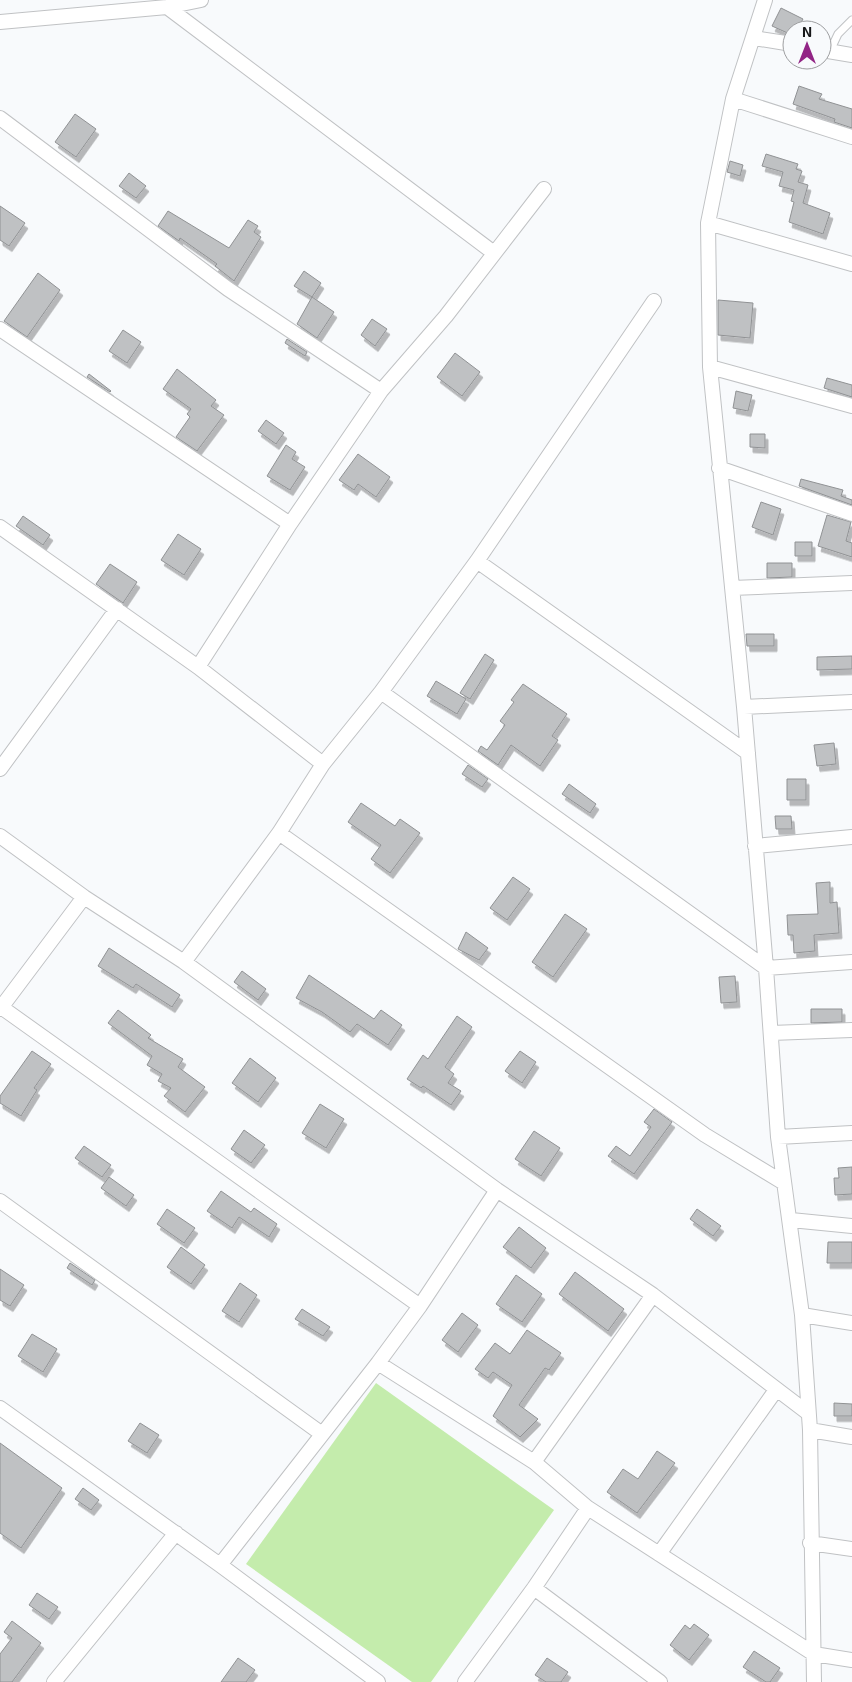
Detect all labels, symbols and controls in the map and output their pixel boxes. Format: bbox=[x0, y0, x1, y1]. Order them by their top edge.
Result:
north arrow bbox=[782, 20, 832, 70]
text: N bbox=[802, 23, 812, 40]

